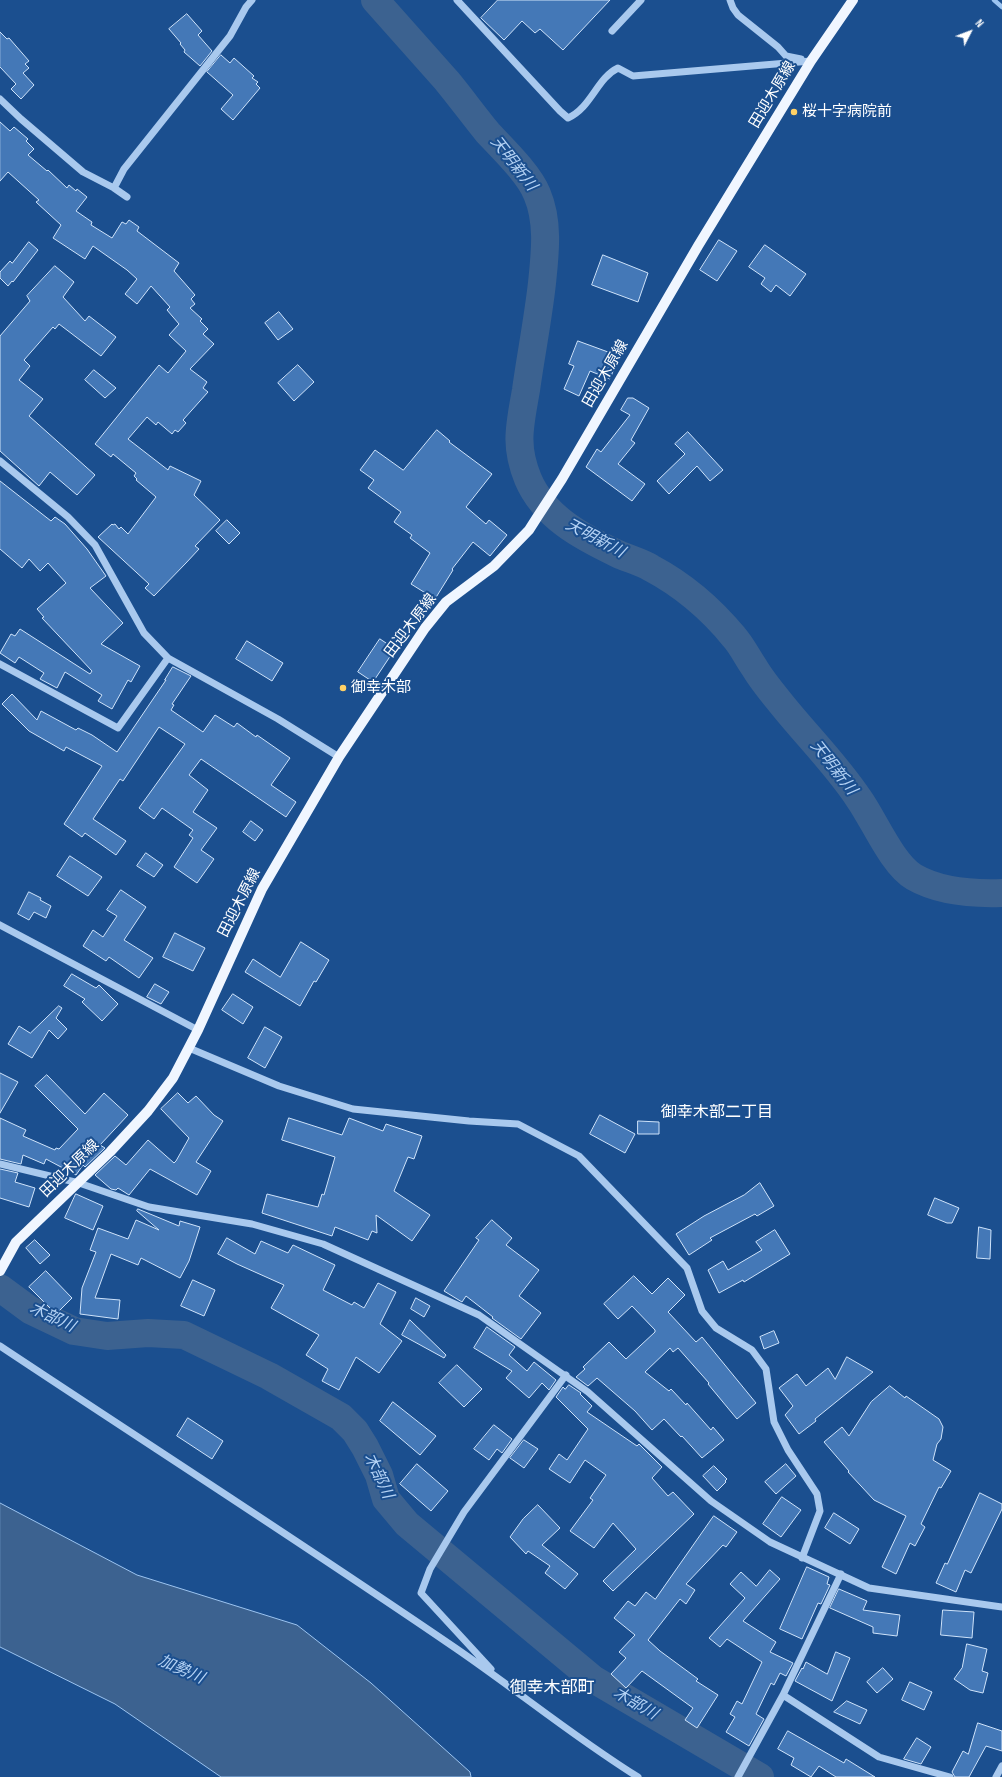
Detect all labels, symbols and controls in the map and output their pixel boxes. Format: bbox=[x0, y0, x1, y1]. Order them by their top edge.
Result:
north arrow bbox=[950, 12, 990, 52]
text: N bbox=[972, 17, 986, 30]
street label: 田迎木原線 bbox=[746, 58, 800, 132]
place label: 桜十字病院前 bbox=[802, 103, 892, 121]
marker: 桜十字病院前 bbox=[789, 107, 799, 117]
water label: 天明新川 bbox=[486, 133, 540, 195]
street label: 田迎木原線 bbox=[579, 337, 633, 411]
water label: 天明新川 bbox=[562, 516, 628, 562]
street label: 田迎木原線 bbox=[381, 591, 441, 661]
place label: 御幸木部 bbox=[351, 679, 411, 697]
marker: 御幸木部 bbox=[338, 683, 348, 693]
water label: 天明新川 bbox=[806, 737, 860, 799]
street label: 田迎木原線 bbox=[215, 866, 265, 940]
district label: 御幸木部二丁目 bbox=[661, 1103, 773, 1123]
street label: 田迎木原線 bbox=[37, 1136, 103, 1202]
water label: 木部川 bbox=[26, 1299, 78, 1337]
water label: 木部川 bbox=[359, 1450, 397, 1502]
water label: 加勢川 bbox=[155, 1651, 207, 1689]
district label: 御幸木部町 bbox=[510, 1679, 594, 1699]
water label: 木部川 bbox=[609, 1684, 661, 1724]

